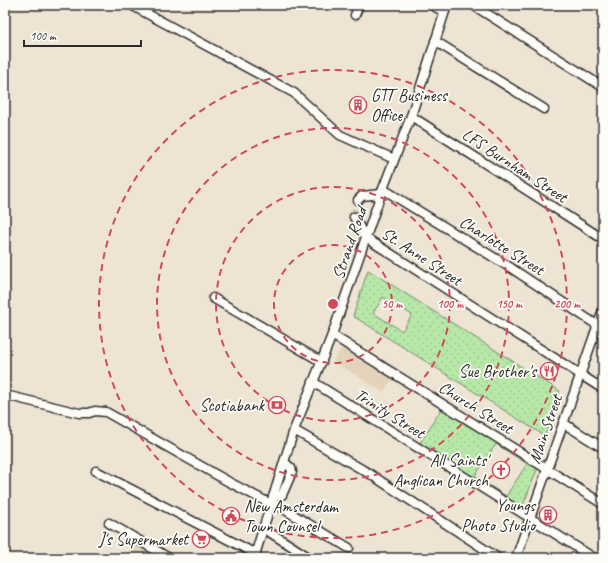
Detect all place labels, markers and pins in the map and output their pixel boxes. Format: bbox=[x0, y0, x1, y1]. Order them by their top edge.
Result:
place label: GTT Business Office bbox=[371, 85, 449, 126]
building icon: GTT Business Office bbox=[348, 95, 368, 115]
centre of rings bbox=[326, 297, 340, 311]
place label: Sue Brother's bbox=[459, 361, 538, 382]
restaurant icon: Sue Brother's bbox=[539, 361, 559, 381]
place label: Scotiabank bbox=[200, 395, 266, 416]
bank icon: Scotiabank bbox=[267, 395, 287, 415]
place label: All Saints' Anglican Church bbox=[393, 450, 491, 491]
church icon: All Saints' Anglican Church bbox=[491, 460, 511, 480]
place label: Youngs Photo Studio bbox=[461, 495, 537, 536]
place label: New Amsterdam Town Counsel bbox=[244, 496, 339, 537]
building icon: Youngs Photo Studio bbox=[538, 505, 558, 525]
public building icon: New Amsterdam Town Counsel bbox=[221, 506, 241, 526]
place label: J's Supermarket bbox=[98, 529, 190, 550]
supermarket icon: J's Supermarket bbox=[191, 529, 211, 549]

